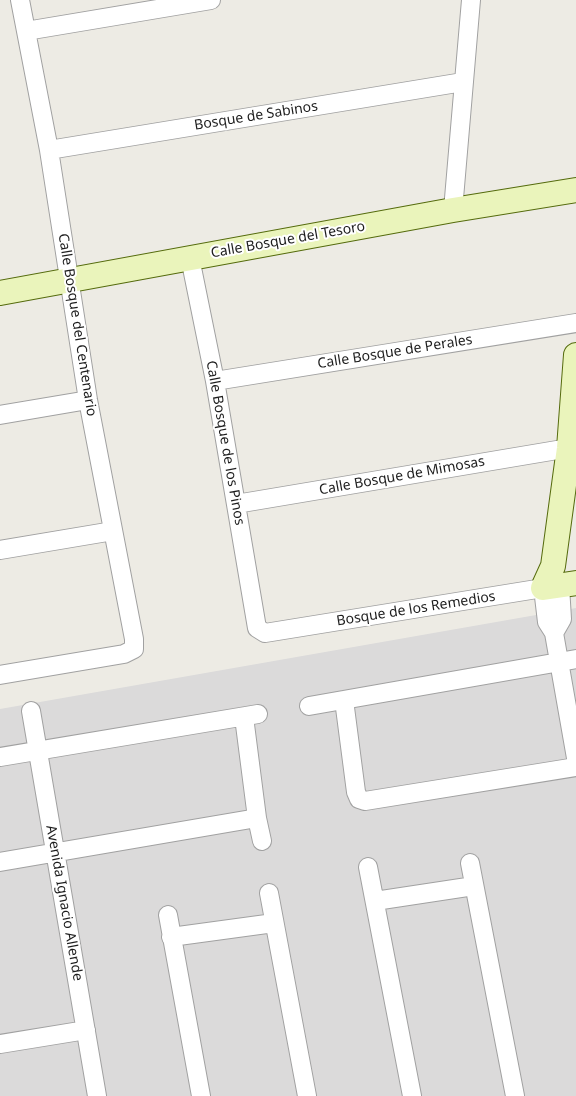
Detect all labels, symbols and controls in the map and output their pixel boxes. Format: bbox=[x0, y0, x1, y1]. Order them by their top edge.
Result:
street label: Bosque de Sabinos bbox=[193, 98, 319, 134]
street label: Calle Bosque del Tesoro bbox=[210, 218, 366, 262]
street label: Calle Bosque del Centenario bbox=[54, 232, 100, 418]
street label: Calle Bosque de Perales bbox=[316, 331, 474, 373]
street label: Calle Bosque de los Pinos bbox=[202, 359, 248, 527]
street label: Calle Bosque de Mimosas bbox=[318, 453, 486, 499]
street label: Bosque de los Remedios bbox=[335, 588, 497, 630]
street label: Avenida Ignacio Allende bbox=[42, 824, 86, 982]

